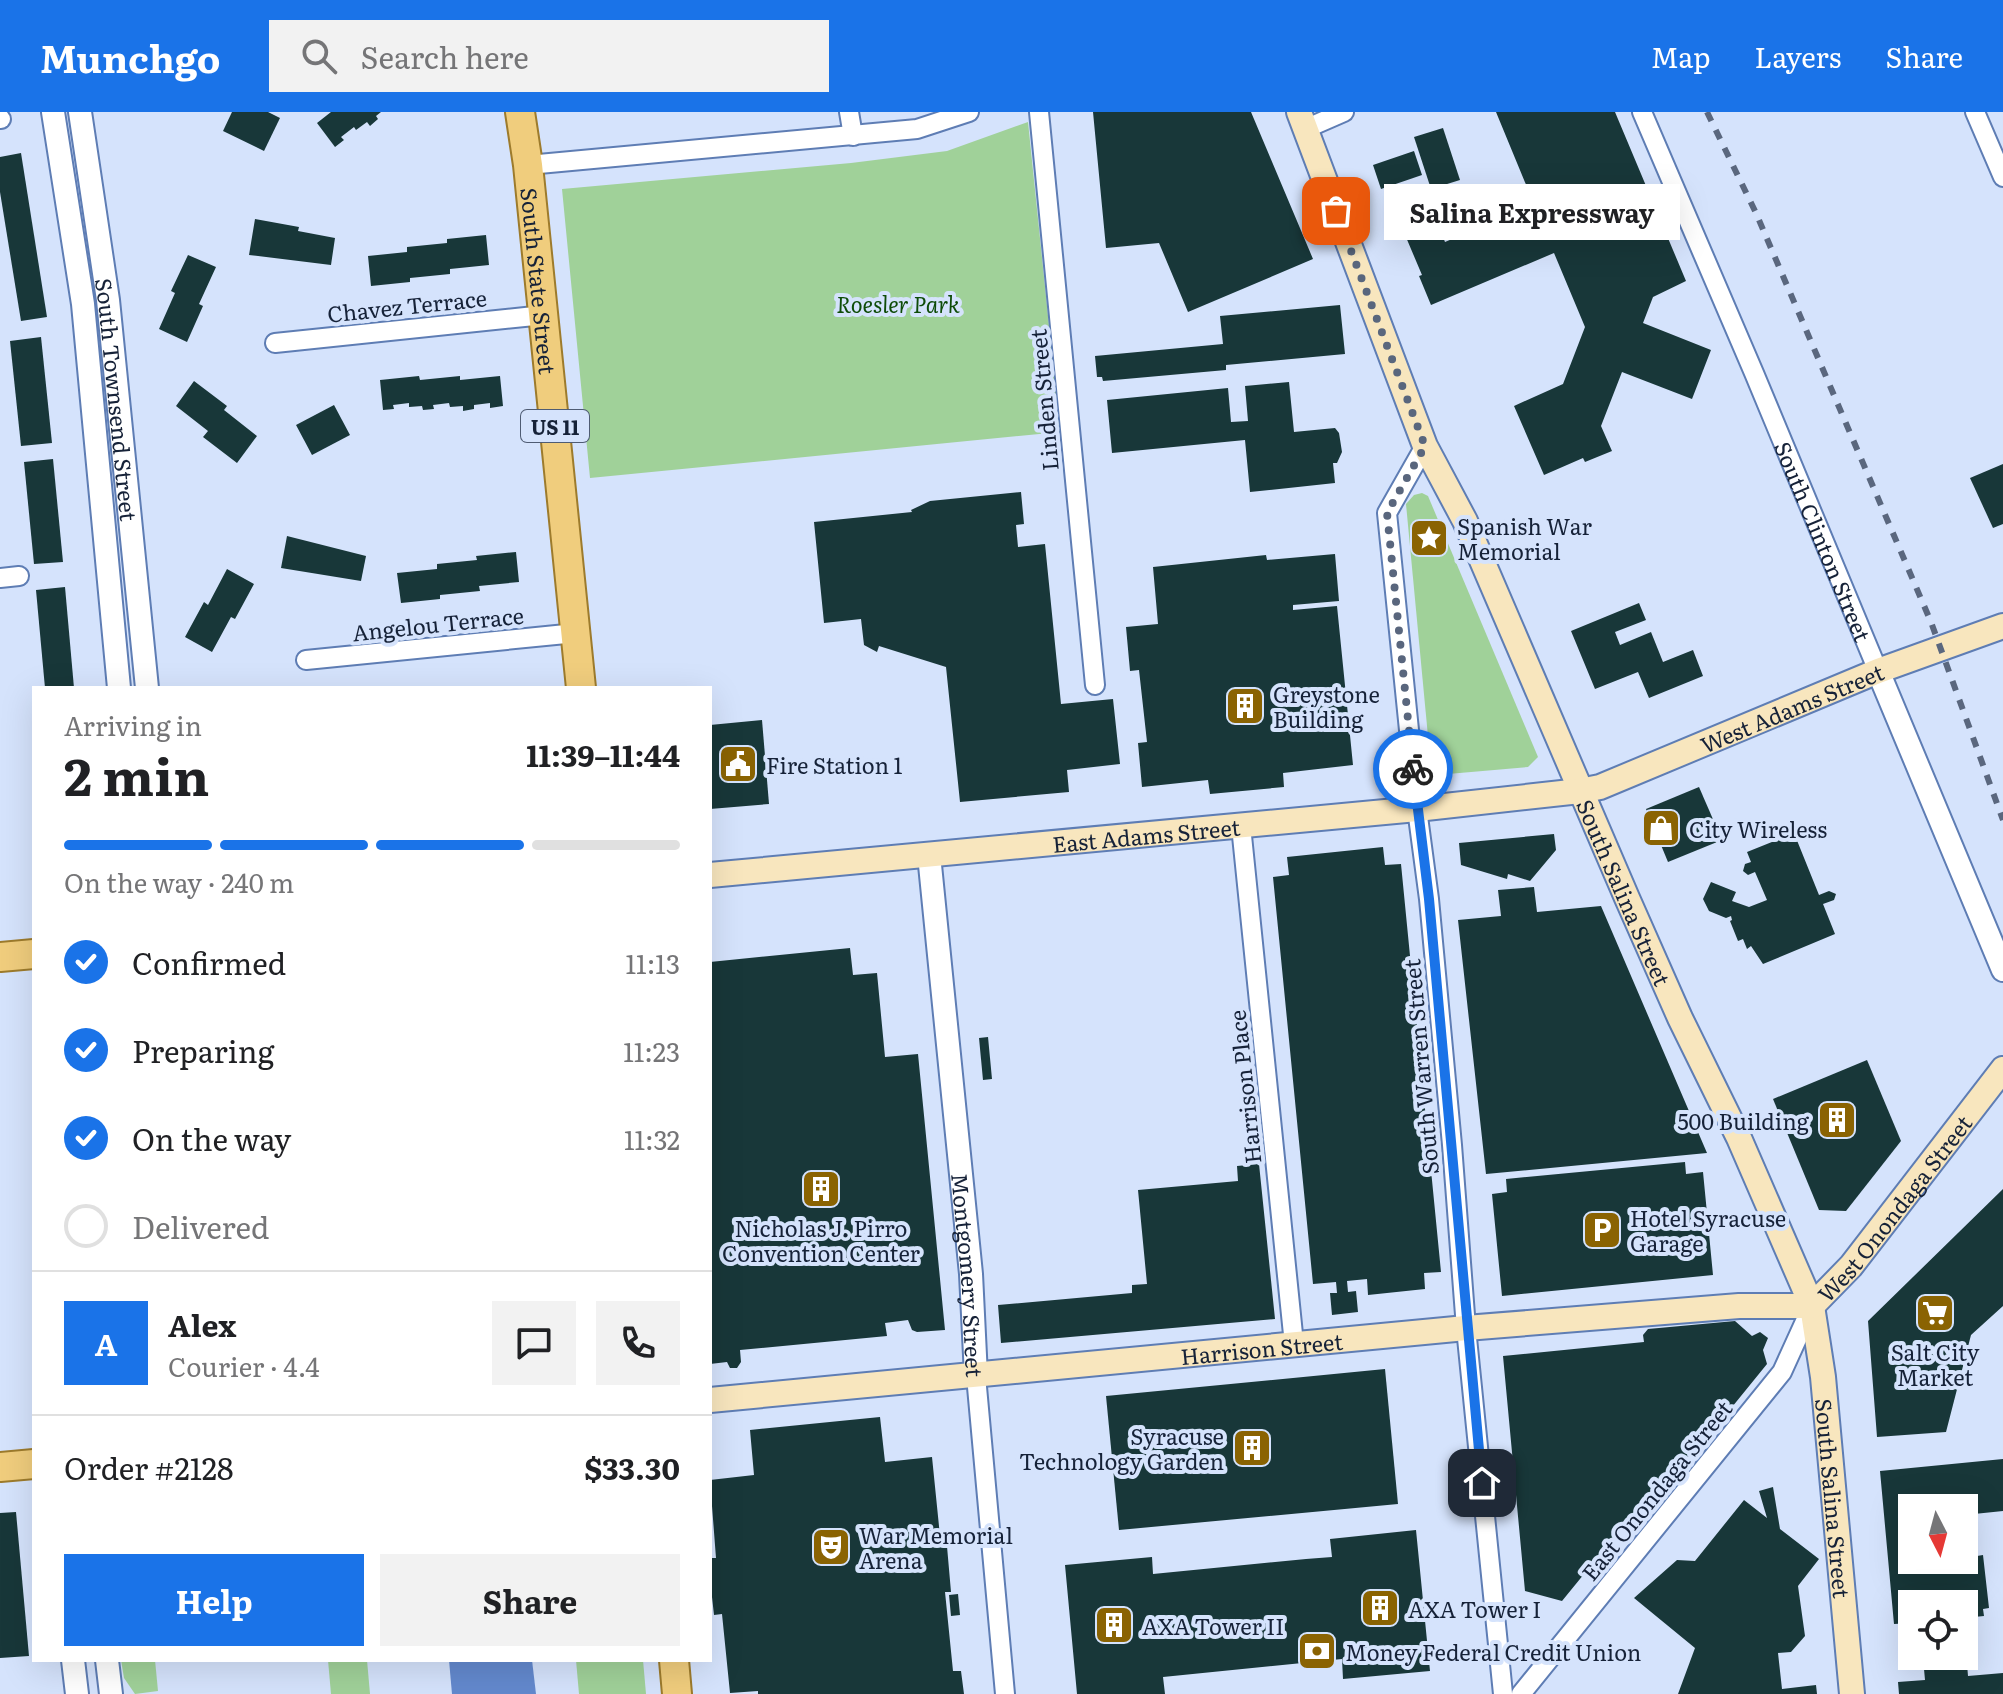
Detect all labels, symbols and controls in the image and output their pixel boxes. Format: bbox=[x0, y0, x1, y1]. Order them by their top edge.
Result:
search box bbox=[269, 20, 829, 92]
text: Munchgo bbox=[40, 28, 221, 85]
icon: search bbox=[297, 34, 341, 78]
text: Search here bbox=[361, 34, 529, 78]
text: Map bbox=[1651, 35, 1710, 77]
text: Layers bbox=[1754, 35, 1841, 77]
text: Share bbox=[1885, 35, 1963, 77]
pin bbox=[1302, 177, 1370, 245]
callout: Salina Expressway bbox=[1384, 183, 1680, 239]
street label: South State Street bbox=[514, 186, 566, 376]
icon: bag bbox=[1314, 189, 1358, 233]
text: Salina Expressway bbox=[1410, 192, 1654, 231]
street label: South Townsend Street bbox=[88, 276, 147, 523]
street label: Chavez Terrace bbox=[326, 280, 488, 330]
park label: Roesler Park bbox=[836, 287, 960, 320]
street label: Linden Street bbox=[1020, 328, 1066, 472]
road number: US 11 bbox=[521, 410, 589, 442]
street label: South Clinton Street bbox=[1768, 436, 1880, 646]
place label: Spanish War Memorial bbox=[1457, 509, 1592, 567]
place icon: Spanish War Memorial bbox=[1408, 517, 1450, 559]
street label: Angelou Terrace bbox=[351, 598, 525, 648]
street label: West Adams Street bbox=[1695, 654, 1888, 760]
place label: Greystone Building bbox=[1273, 677, 1380, 735]
building icon: Greystone Building bbox=[1224, 685, 1266, 727]
text: Arriving in bbox=[64, 705, 202, 744]
courier bbox=[1373, 729, 1453, 809]
text: 11:39–11:44 bbox=[526, 732, 680, 776]
text: 2 min bbox=[64, 735, 209, 812]
public building icon: Fire Station 1 bbox=[717, 743, 759, 785]
icon: bike bbox=[1391, 747, 1435, 791]
place label: Fire Station 1 bbox=[766, 748, 902, 781]
street label: South Salina Street bbox=[1570, 794, 1680, 991]
shop icon: City Wireless bbox=[1640, 807, 1682, 849]
street label: East Adams Street bbox=[1051, 809, 1241, 859]
place label: City Wireless bbox=[1689, 812, 1827, 845]
text: On the way · 240 m bbox=[64, 862, 294, 901]
icon: check bbox=[64, 940, 108, 984]
text: Confirmed bbox=[132, 940, 286, 984]
text: 11:13 bbox=[626, 943, 680, 982]
street label: South Warren Street bbox=[1394, 958, 1446, 1176]
street label: Harrison Place bbox=[1220, 1008, 1268, 1166]
icon: check bbox=[64, 1028, 108, 1072]
text: Preparing bbox=[132, 1028, 274, 1072]
text: 11:23 bbox=[623, 1031, 680, 1070]
building icon: 500 Building bbox=[1816, 1099, 1858, 1141]
place label: 500 Building bbox=[1677, 1104, 1810, 1137]
street label: West Onondaga Street bbox=[1809, 1107, 1979, 1309]
icon: check bbox=[64, 1116, 108, 1160]
text: On the way bbox=[132, 1116, 291, 1160]
text: 11:32 bbox=[624, 1119, 680, 1158]
building icon: Nicholas J. Pirro Convention Center bbox=[800, 1168, 842, 1210]
street label: Montgomery Street bbox=[944, 1171, 993, 1378]
place label: Hotel Syracuse Garage bbox=[1630, 1201, 1786, 1259]
text: Delivered bbox=[132, 1204, 269, 1248]
parking icon: Hotel Syracuse Garage bbox=[1581, 1209, 1623, 1251]
place label: Nicholas J. Pirro Convention Center bbox=[722, 1211, 921, 1269]
supermarket icon: Salt City Market bbox=[1914, 1292, 1956, 1334]
button: chat bbox=[492, 1301, 576, 1385]
button: phone bbox=[596, 1301, 680, 1385]
text: Alex bbox=[168, 1302, 236, 1346]
text: A bbox=[95, 1321, 117, 1365]
street label: Harrison Street bbox=[1179, 1323, 1344, 1372]
place label: Salt City Market bbox=[1891, 1335, 1980, 1393]
text: Courier · 4.4 bbox=[168, 1346, 320, 1385]
street label: East Onondaga Street bbox=[1573, 1393, 1739, 1587]
street label: South Salina Street bbox=[1809, 1397, 1860, 1600]
place label: Syracuse Technology Garden bbox=[1019, 1419, 1224, 1477]
building icon: Syracuse Technology Garden bbox=[1231, 1427, 1273, 1469]
text: Order #2128 bbox=[64, 1445, 234, 1489]
text: $33.30 bbox=[584, 1445, 680, 1489]
pin bbox=[1448, 1449, 1516, 1517]
icon: home bbox=[1460, 1461, 1504, 1505]
north arrow bbox=[1898, 1494, 1978, 1574]
map controls bbox=[1898, 1494, 1978, 1670]
place label: War Memorial Arena bbox=[859, 1518, 1013, 1576]
theatre icon: War Memorial Arena bbox=[810, 1526, 852, 1568]
button: Help bbox=[64, 1554, 364, 1646]
button: Share bbox=[380, 1554, 680, 1646]
building icon: AXA Tower I bbox=[1359, 1587, 1401, 1629]
button: locate bbox=[1898, 1590, 1978, 1670]
place label: AXA Tower I bbox=[1408, 1592, 1541, 1625]
building icon: AXA Tower II bbox=[1093, 1604, 1135, 1646]
place label: AXA Tower II bbox=[1142, 1609, 1284, 1642]
bank icon: Money Federal Credit Union bbox=[1296, 1630, 1338, 1672]
place label: Money Federal Credit Union bbox=[1345, 1635, 1641, 1668]

